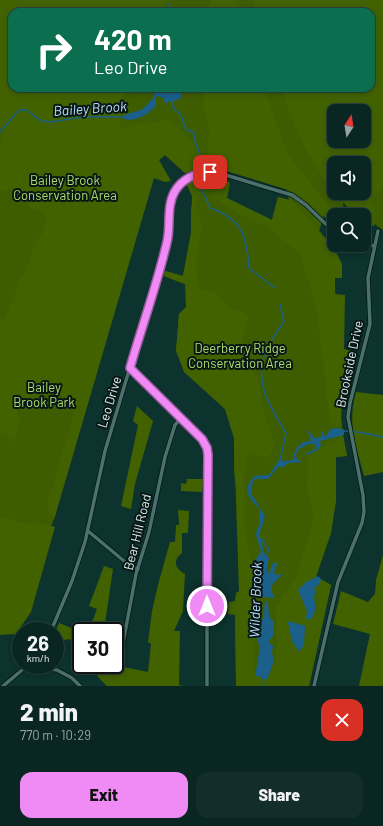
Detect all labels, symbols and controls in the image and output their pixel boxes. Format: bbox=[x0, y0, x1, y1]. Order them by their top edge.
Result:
text: 420 m bbox=[94, 22, 172, 56]
icon: right bbox=[28, 24, 80, 76]
text: Leo Drive bbox=[94, 56, 167, 78]
water label: Bailey Brook bbox=[53, 97, 127, 119]
north arrow bbox=[327, 104, 371, 148]
map controls bbox=[327, 104, 371, 252]
pin bbox=[193, 155, 227, 189]
button: sound bbox=[327, 156, 371, 200]
icon: arrive bbox=[199, 161, 221, 183]
park label: Bailey Brook Conservation Area bbox=[13, 172, 117, 203]
button: search bbox=[327, 208, 371, 252]
street label: Brookside Drive bbox=[332, 319, 366, 409]
park label: Deerberry Ridge Conservation Area bbox=[188, 340, 292, 371]
street label: Leo Drive bbox=[94, 374, 124, 430]
park label: Bailey Brook Park bbox=[13, 379, 75, 410]
street label: Bear Hill Road bbox=[120, 492, 154, 572]
water label: Wilder Brook bbox=[245, 562, 265, 638]
position arrow bbox=[186, 585, 228, 627]
speed limit sign: 30 bbox=[72, 622, 124, 674]
text: 26 bbox=[27, 631, 49, 655]
text: km/h bbox=[27, 652, 49, 664]
text: 2 min bbox=[20, 697, 78, 726]
button: close bbox=[321, 699, 363, 741]
text: 770 m · 10:29 bbox=[20, 727, 91, 743]
button: Exit bbox=[20, 772, 188, 818]
button: Share bbox=[196, 772, 363, 818]

